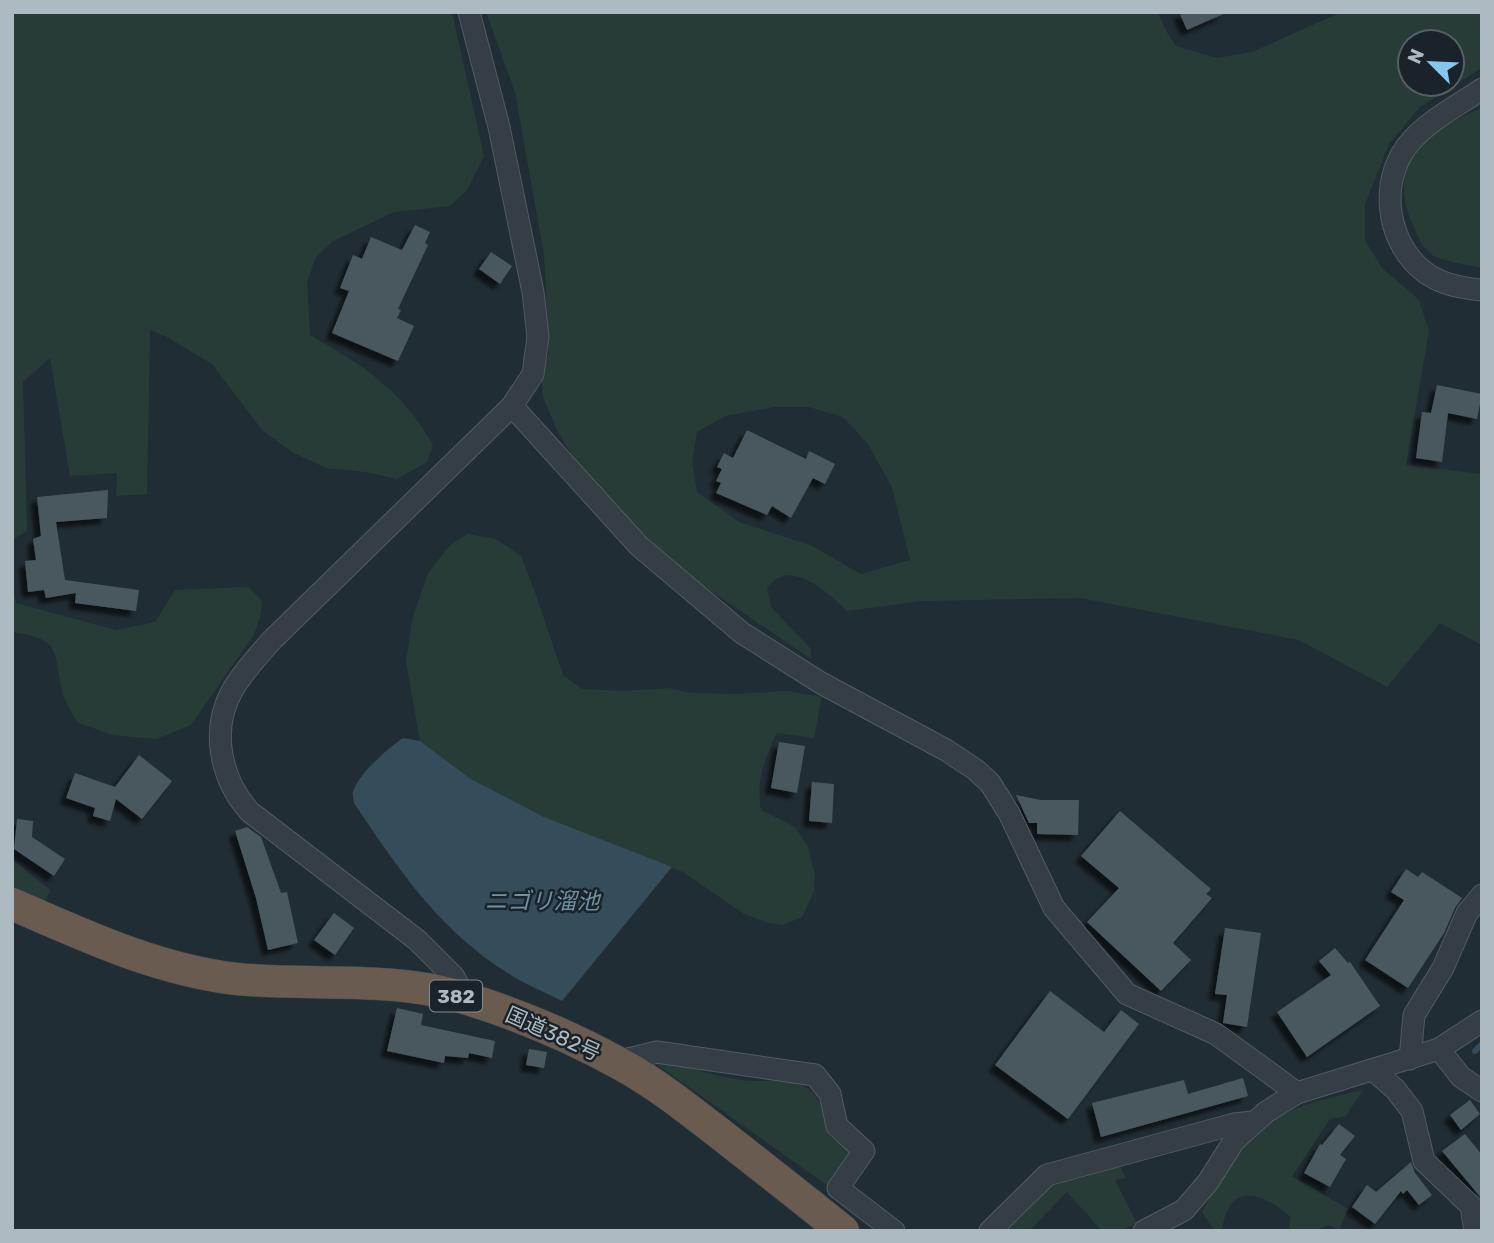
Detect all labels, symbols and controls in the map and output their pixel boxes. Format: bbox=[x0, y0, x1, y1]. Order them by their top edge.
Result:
north arrow bbox=[1396, 28, 1466, 98]
text: N bbox=[1403, 45, 1429, 67]
water label: ニゴリ溜池 bbox=[485, 887, 602, 915]
road number: 382 bbox=[430, 980, 482, 1012]
street label: 国道382号 bbox=[502, 1002, 605, 1066]

